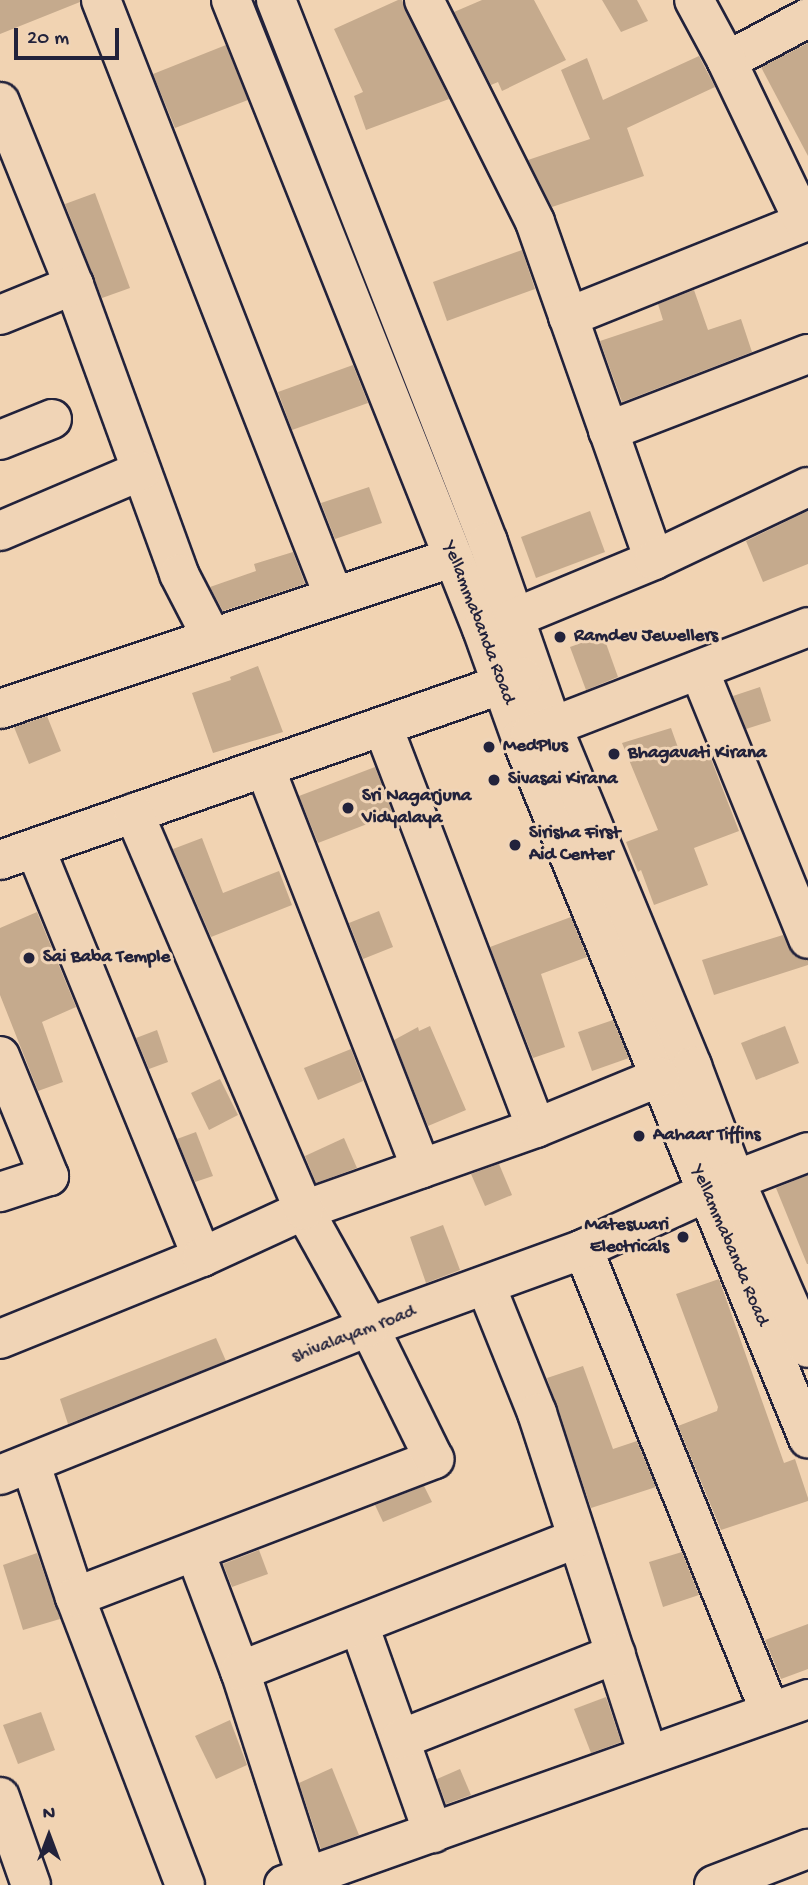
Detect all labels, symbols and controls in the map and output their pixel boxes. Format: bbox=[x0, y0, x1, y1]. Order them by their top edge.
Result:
scale bar bbox=[18, 14, 122, 58]
text: 20 m bbox=[27, 27, 69, 52]
street label: Yellammabanda Road bbox=[436, 538, 520, 708]
place label: Ramdev Jewellers bbox=[574, 626, 718, 648]
marker: Ramdev Jewellers bbox=[552, 629, 568, 645]
place label: MedPlus bbox=[503, 736, 568, 758]
marker: MedPlus bbox=[481, 739, 497, 755]
place label: Bhagavati Kirana bbox=[628, 743, 767, 765]
marker: Bhagavati Kirana bbox=[606, 746, 622, 762]
place label: Sivasai Kirana bbox=[508, 769, 617, 791]
marker: Sivasai Kirana bbox=[486, 772, 502, 788]
place label: Sri Nagarjuna Vidyalaya bbox=[362, 786, 471, 830]
marker: Sri Nagarjuna Vidyalaya bbox=[340, 800, 356, 816]
place label: Sirisha First Aid Center bbox=[529, 823, 620, 867]
marker: Sirisha First Aid Center bbox=[507, 837, 523, 853]
place label: Sai Baba Temple bbox=[43, 947, 170, 969]
marker: Sai Baba Temple bbox=[21, 950, 37, 966]
place label: Aahaar Tiffins bbox=[653, 1125, 760, 1147]
marker: Aahaar Tiffins bbox=[631, 1128, 647, 1144]
street label: Yellammabanda Road bbox=[685, 1162, 773, 1330]
place label: Mateswari Electricals bbox=[585, 1215, 669, 1259]
marker: Mateswari Electricals bbox=[675, 1229, 691, 1245]
street label: shivalayam road bbox=[289, 1301, 419, 1369]
north arrow bbox=[14, 1801, 84, 1871]
text: N bbox=[43, 1803, 55, 1826]

